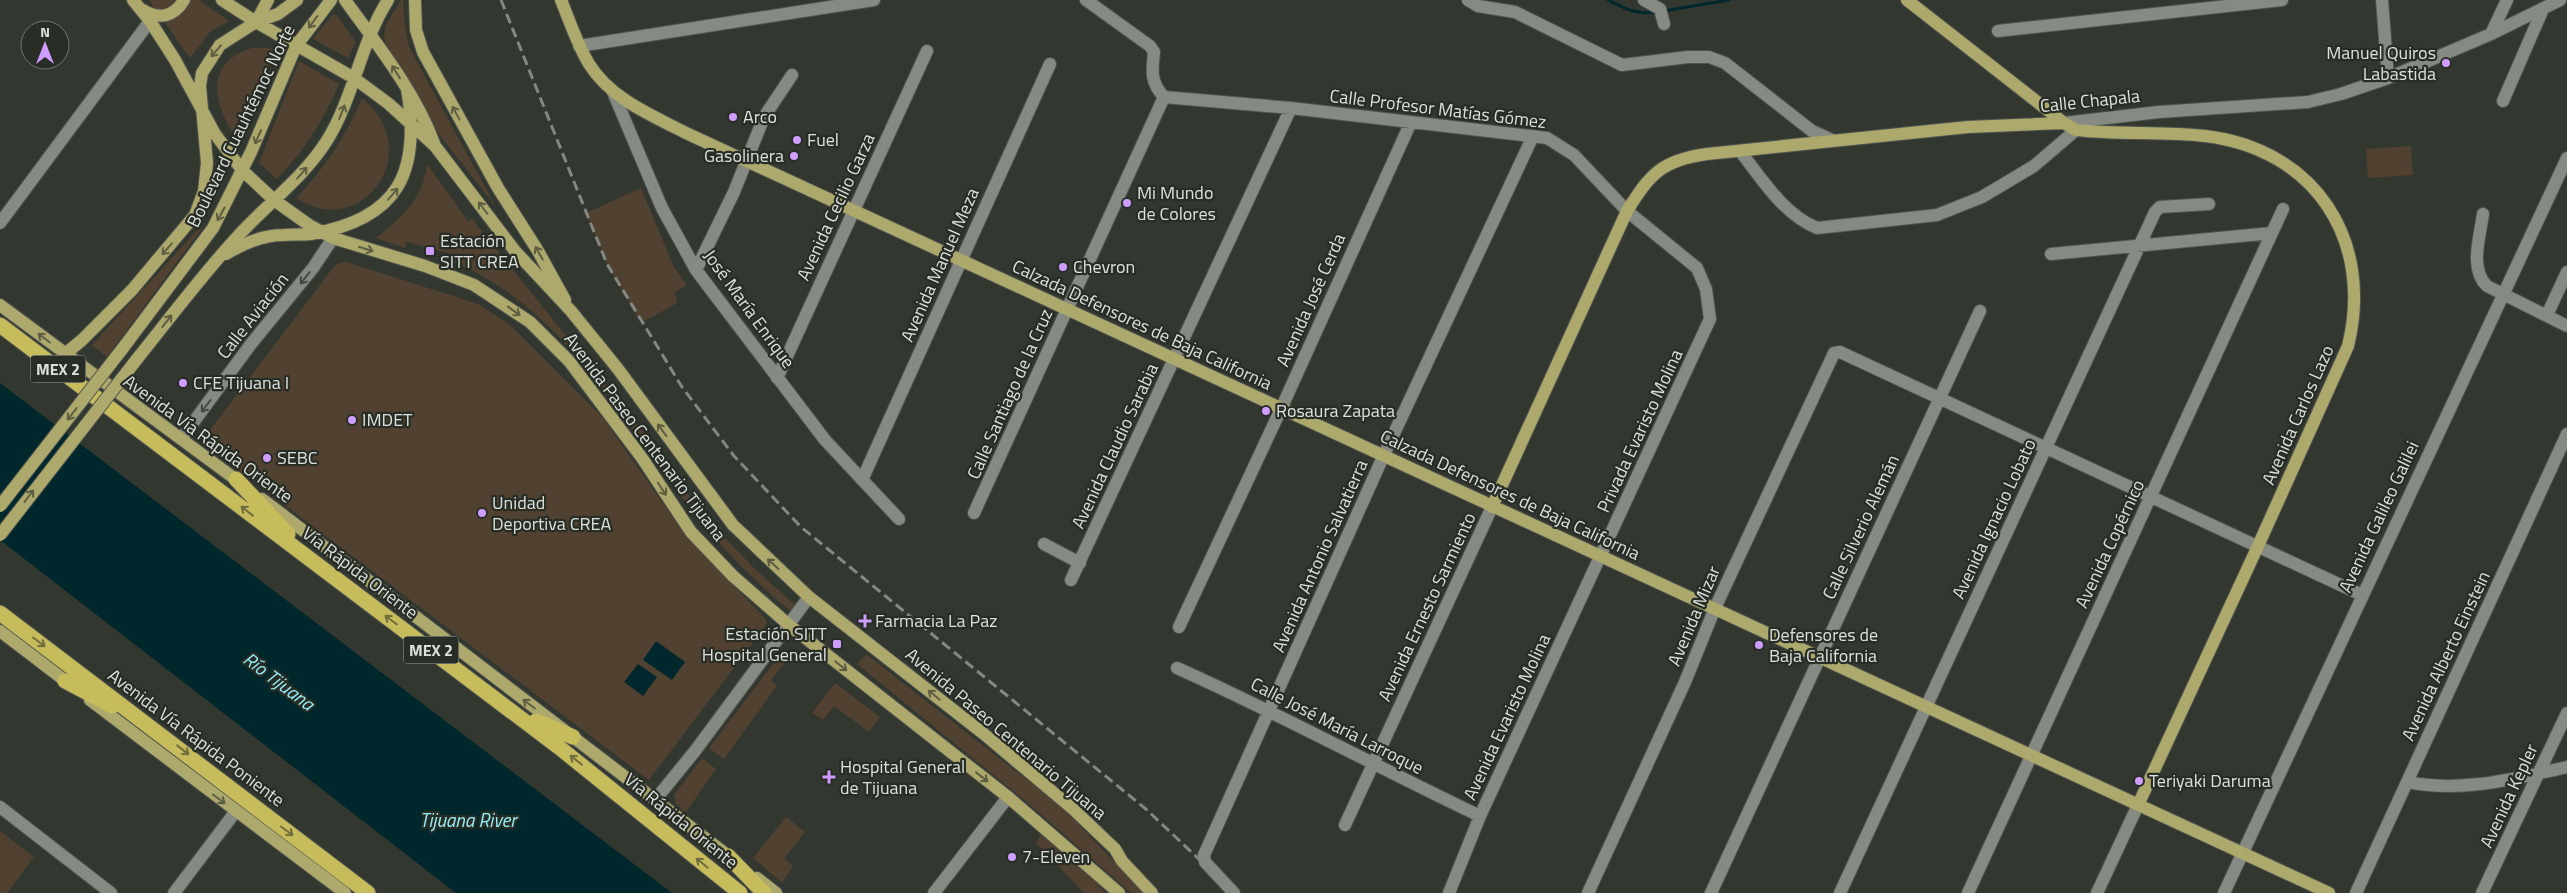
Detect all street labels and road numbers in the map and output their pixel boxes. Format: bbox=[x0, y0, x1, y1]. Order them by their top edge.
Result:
street label: Boulevard Cuauhtémoc Norte bbox=[180, 20, 301, 232]
street label: Calle Profesor Matías Gómez bbox=[1328, 82, 1548, 135]
street label: Calle Chapala bbox=[2039, 82, 2141, 119]
street label: Avenida Cecilio Garza bbox=[790, 129, 882, 285]
street label: Avenida Manuel Meza bbox=[893, 183, 986, 346]
street label: Avenida José Cerda bbox=[1269, 229, 1352, 371]
street label: José María Enrique bbox=[697, 244, 802, 374]
street label: Calzada Defensores de Baja California bbox=[1008, 252, 1277, 397]
street label: Calle Aviación bbox=[210, 267, 295, 365]
street label: Calle Santiago de la Cruz bbox=[960, 304, 1059, 483]
street label: Avenida Paseo Centenario Tijuana bbox=[558, 327, 733, 547]
street label: Avenida Carlos Lazo bbox=[2255, 341, 2340, 489]
street label: Privada Evaristo Molina bbox=[1590, 345, 1689, 517]
road number: MEX 2 bbox=[30, 356, 86, 382]
street label: Avenida Claudio Sarabia bbox=[1064, 359, 1165, 533]
street label: Avenida Vía Rápida Oriente bbox=[118, 368, 299, 509]
street label: Calzada Defensores de Baja California bbox=[1376, 422, 1645, 567]
street label: Avenida Ignacio Lobato bbox=[1945, 434, 2043, 603]
street label: Avenida Galileo Galilei bbox=[2332, 437, 2426, 597]
street label: Calle Silverio Alemán bbox=[1815, 450, 1906, 604]
street label: Avenida Antonio Salvatierra bbox=[1265, 455, 1374, 657]
street label: Avenida Copérnico bbox=[2068, 475, 2151, 612]
street label: Avenida Ernesto Sarmiento bbox=[1371, 508, 1482, 706]
street label: Vía Rápida Oriente bbox=[296, 520, 424, 625]
street label: Avenida Mizar bbox=[1660, 561, 1727, 670]
street label: Avenida Alberto Einstein bbox=[2394, 566, 2497, 745]
street label: Avenida Evaristo Molina bbox=[1456, 629, 1557, 805]
road number: MEX 2 bbox=[404, 636, 458, 664]
street label: Avenida Paseo Centenario Tijuana bbox=[900, 641, 1113, 826]
street label: Avenida Vía Rápida Poniente bbox=[102, 662, 290, 813]
street label: Calle José María Larroque bbox=[1246, 670, 1428, 781]
street label: Avenida Kepler bbox=[2473, 739, 2544, 852]
street label: Vía Rápida Oriente bbox=[619, 766, 744, 875]

